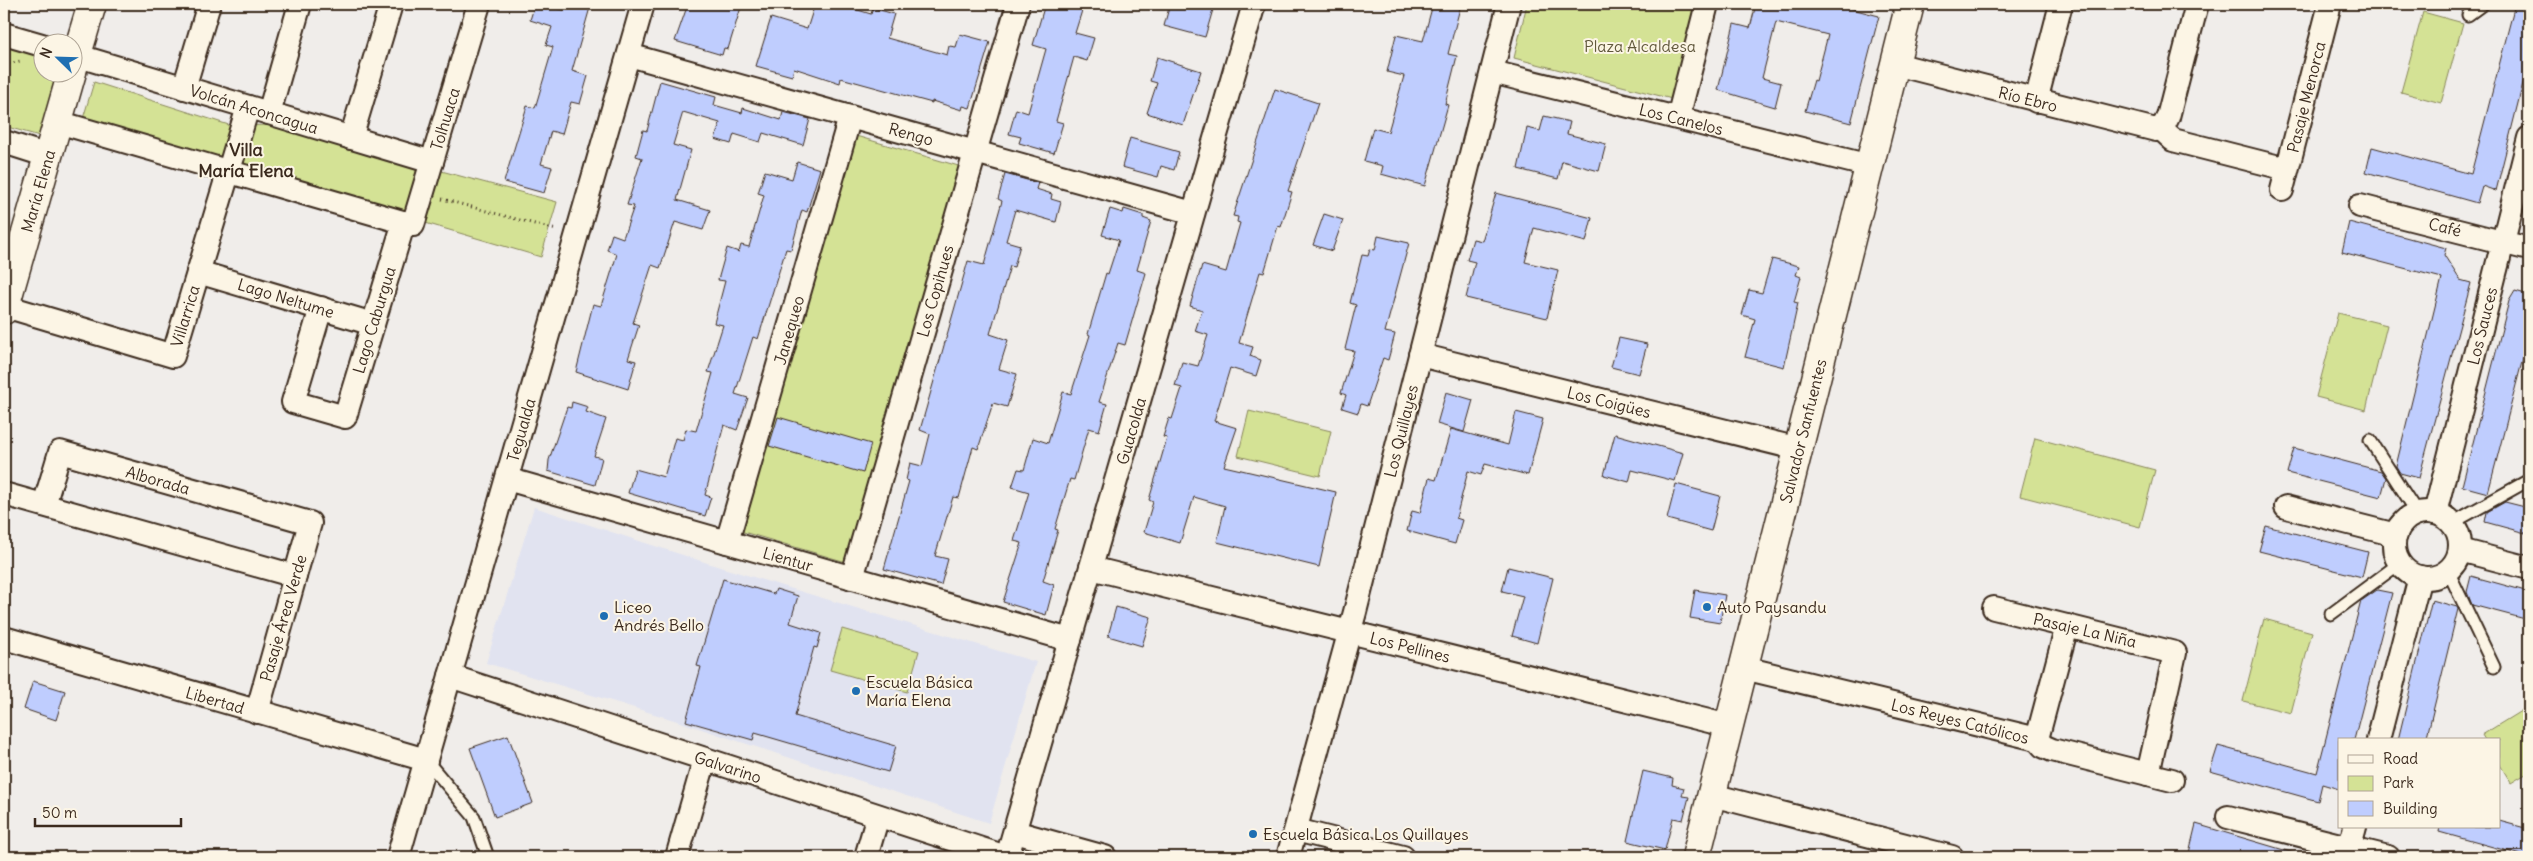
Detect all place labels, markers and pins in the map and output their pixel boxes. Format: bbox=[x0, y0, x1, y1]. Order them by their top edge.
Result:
place label: Liceo Andrés Bello bbox=[614, 597, 704, 635]
place label: Auto Paysandu bbox=[1717, 597, 1827, 617]
marker: Auto Paysandu bbox=[1701, 601, 1713, 613]
marker: Liceo Andrés Bello bbox=[598, 610, 610, 622]
place label: Escuela Básica María Elena bbox=[866, 672, 973, 710]
marker: Escuela Básica María Elena bbox=[850, 685, 862, 697]
place label: Escuela Básica Los Quillayes bbox=[1263, 824, 1469, 844]
marker: Escuela Básica Los Quillayes bbox=[1247, 828, 1259, 840]

